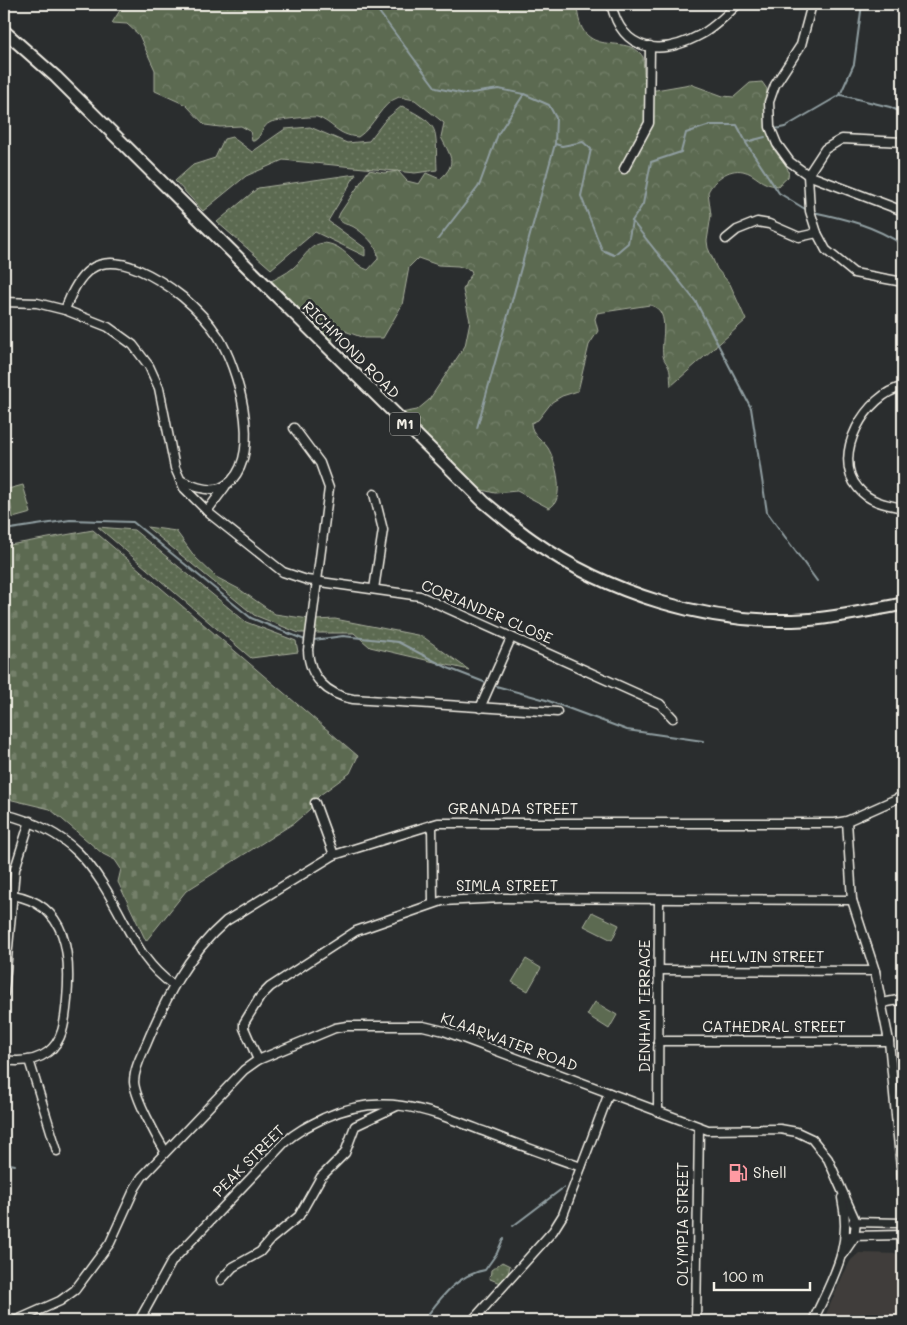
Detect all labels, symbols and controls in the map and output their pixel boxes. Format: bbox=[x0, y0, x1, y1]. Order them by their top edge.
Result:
street label: RICHMOND ROAD bbox=[299, 296, 405, 402]
road number: M1 bbox=[390, 412, 420, 436]
street label: CORIANDER CLOSE bbox=[419, 574, 557, 648]
street label: GRANADA STREET bbox=[448, 798, 578, 818]
street label: SIMLA STREET bbox=[456, 875, 558, 895]
street label: DENHAM TERRACE bbox=[634, 939, 654, 1072]
street label: HELWIN STREET bbox=[710, 946, 824, 966]
street label: KLAARWATER ROAD bbox=[438, 1007, 581, 1075]
street label: CATHEDRAL STREET bbox=[702, 1016, 846, 1036]
street label: PEAK STREET bbox=[208, 1120, 289, 1201]
street label: OLYMPIA STREET bbox=[672, 1162, 692, 1286]
fuel station icon: Shell bbox=[727, 1162, 749, 1184]
place label: Shell bbox=[753, 1162, 787, 1182]
scale bar bbox=[714, 1260, 811, 1292]
text: 100 m bbox=[722, 1266, 764, 1286]

